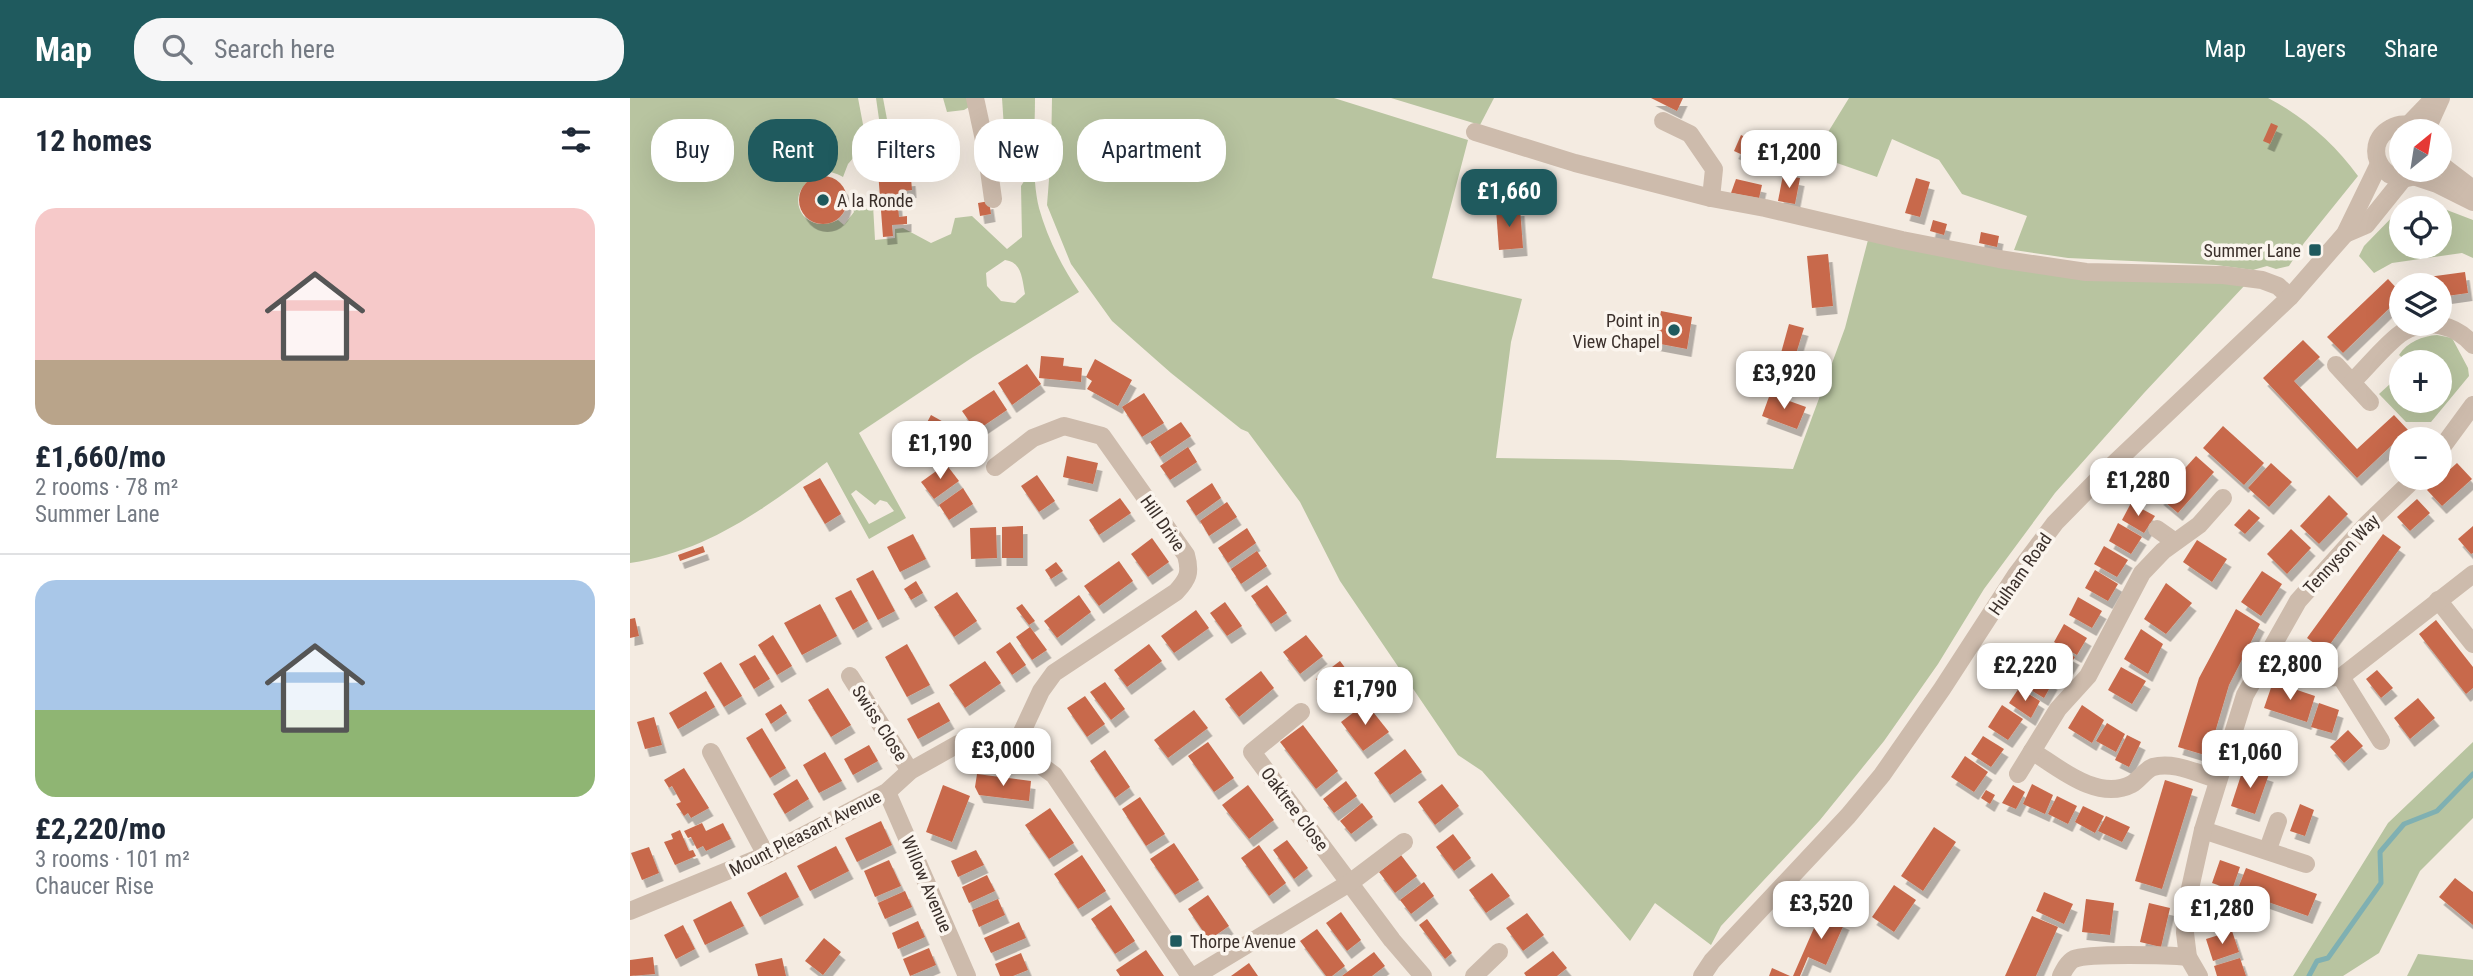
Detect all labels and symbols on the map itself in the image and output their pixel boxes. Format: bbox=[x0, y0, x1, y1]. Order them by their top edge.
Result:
north arrow bbox=[2389, 119, 2452, 182]
pin: £1,200 bbox=[1732, 130, 1846, 190]
pin: £1,660 bbox=[1452, 170, 1566, 229]
place label: A la Ronde bbox=[837, 190, 913, 211]
marker: A la Ronde bbox=[815, 192, 831, 208]
place label: Summer Lane bbox=[2203, 240, 2301, 261]
marker: Summer Lane bbox=[2307, 242, 2323, 258]
place label: Point in View Chapel bbox=[1573, 310, 1660, 352]
marker: Point in View Chapel bbox=[1666, 322, 1682, 338]
pin: £3,920 bbox=[1727, 352, 1841, 411]
pin: £1,190 bbox=[883, 422, 997, 481]
pin: £1,280 bbox=[2081, 458, 2195, 518]
street label: Hill Drive bbox=[1136, 491, 1190, 555]
street label: Tennyson Way bbox=[2299, 509, 2384, 598]
street label: Hulham Road bbox=[1984, 529, 2056, 619]
pin: £2,800 bbox=[2233, 642, 2347, 702]
pin: £2,220 bbox=[1968, 644, 2082, 703]
pin: £1,790 bbox=[1308, 668, 1422, 727]
street label: Swiss Close bbox=[848, 681, 912, 765]
pin: £3,000 bbox=[946, 728, 1060, 788]
pin: £1,060 bbox=[2193, 730, 2307, 790]
street label: Oaktree Close bbox=[1257, 763, 1333, 855]
street label: Mount Pleasant Avenue bbox=[726, 786, 884, 880]
street label: Willow Avenue bbox=[897, 833, 957, 935]
pin: £3,520 bbox=[1764, 882, 1878, 941]
pin: £1,280 bbox=[2165, 886, 2279, 946]
place label: Thorpe Avenue bbox=[1190, 931, 1296, 952]
marker: Thorpe Avenue bbox=[1168, 933, 1184, 949]

